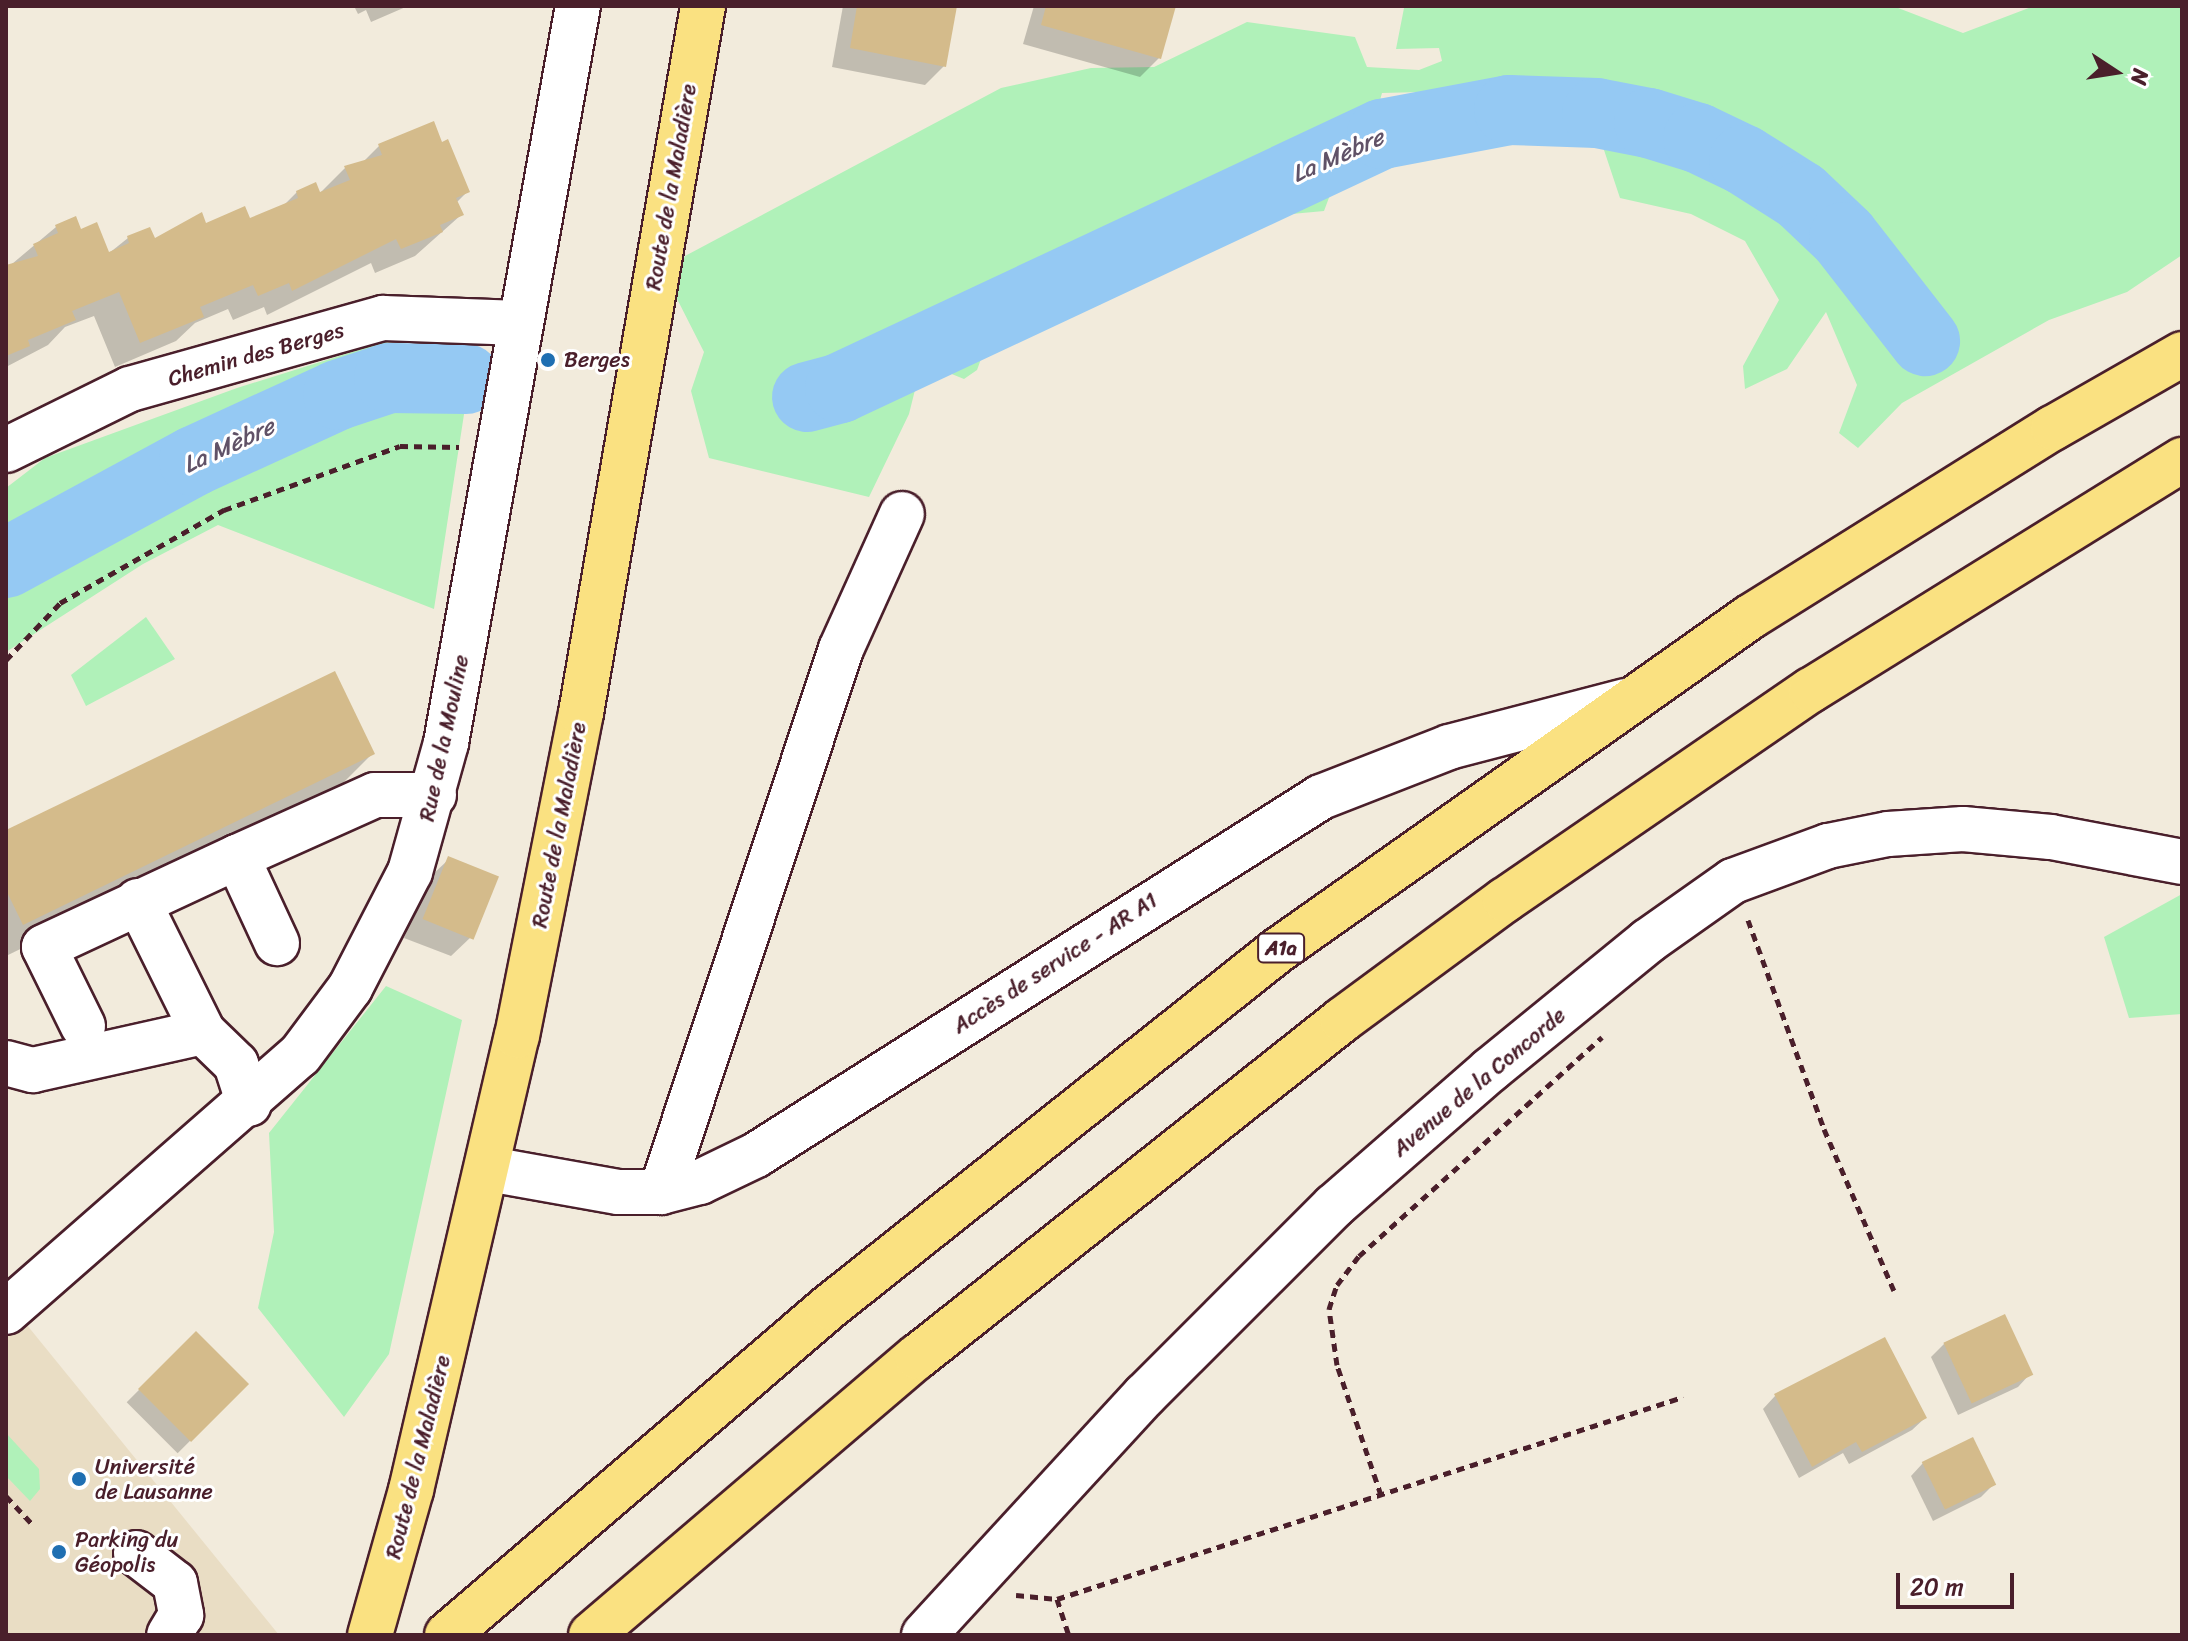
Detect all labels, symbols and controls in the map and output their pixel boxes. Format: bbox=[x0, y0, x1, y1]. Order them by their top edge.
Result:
north arrow bbox=[2076, 32, 2156, 112]
text: N bbox=[2119, 66, 2161, 89]
street label: Route de la Maladière bbox=[640, 82, 702, 292]
water label: La Mèbre bbox=[1288, 123, 1388, 189]
street label: Chemin des Berges bbox=[165, 316, 347, 392]
place label: Berges bbox=[564, 347, 630, 373]
marker: Berges bbox=[539, 351, 557, 369]
water label: La Mèbre bbox=[179, 413, 279, 479]
street label: Rue de la Mouline bbox=[413, 652, 475, 824]
street label: Route de la Maladière bbox=[526, 720, 592, 930]
street label: Accès de service - AR A1 bbox=[948, 887, 1162, 1039]
road number: A1a bbox=[1257, 932, 1305, 964]
street label: Avenue de la Concorde bbox=[1387, 1002, 1571, 1162]
street label: Route de la Maladière bbox=[380, 1352, 456, 1562]
place label: Université de Lausanne bbox=[95, 1453, 213, 1504]
marker: Université de Lausanne bbox=[70, 1470, 88, 1488]
place label: Parking du Géopolis bbox=[75, 1526, 178, 1578]
marker: Parking du Géopolis bbox=[50, 1543, 68, 1561]
scale bar bbox=[1900, 1557, 2018, 1607]
text: 20 m bbox=[1910, 1566, 1964, 1608]

